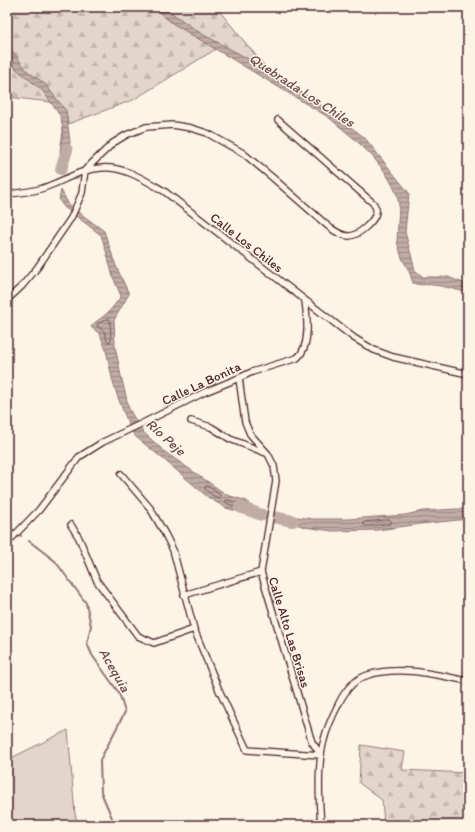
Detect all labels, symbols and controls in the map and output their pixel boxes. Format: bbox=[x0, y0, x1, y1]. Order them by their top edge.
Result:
water label: Quebrada Los Chiles bbox=[246, 50, 358, 131]
street label: Calle Los Chiles bbox=[207, 209, 286, 275]
street label: Calle La Bonita bbox=[159, 359, 243, 408]
water label: Río Peje bbox=[142, 415, 190, 460]
street label: Calle Alto Las Brisas bbox=[266, 575, 314, 690]
water label: Acequia bbox=[95, 645, 134, 696]

